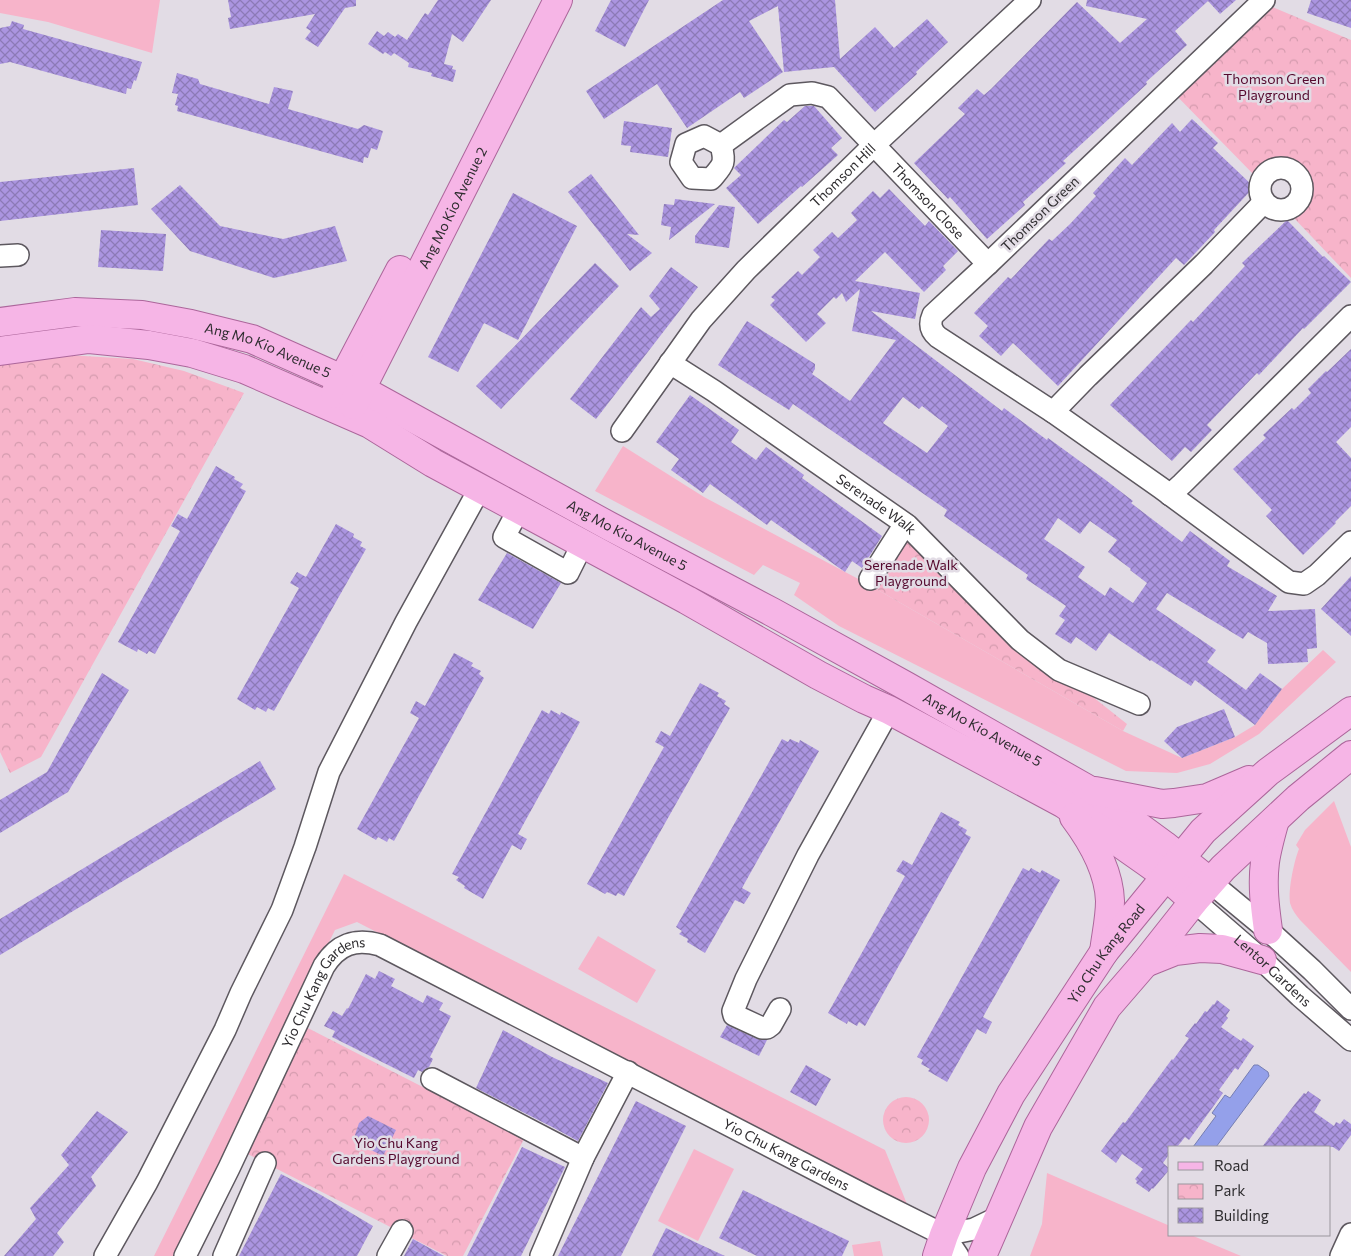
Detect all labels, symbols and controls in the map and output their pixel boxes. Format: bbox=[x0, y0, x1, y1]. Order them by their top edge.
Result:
park label: Thomson Green Playground bbox=[1223, 70, 1325, 103]
street label: Thomson Hill bbox=[806, 139, 879, 211]
street label: Ang Mo Kio Avenue 2 bbox=[415, 144, 490, 271]
street label: Thomson Close bbox=[888, 159, 968, 242]
street label: Thomson Green bbox=[997, 172, 1082, 255]
street label: Ang Mo Kio Avenue 5 bbox=[203, 319, 334, 381]
street label: Serenade Walk bbox=[833, 470, 921, 538]
street label: Ang Mo Kio Avenue 5 bbox=[564, 496, 690, 574]
park label: Serenade Walk Playground bbox=[864, 556, 958, 589]
street label: Ang Mo Kio Avenue 5 bbox=[920, 689, 1045, 770]
street label: Yio Chu Kang Road bbox=[1064, 900, 1148, 1007]
street label: Lentor Gardens bbox=[1231, 931, 1315, 1010]
street label: Yio Chu Kang Gardens bbox=[278, 933, 365, 1050]
street label: Yio Chu Kang Gardens bbox=[720, 1115, 852, 1194]
park label: Yio Chu Kang Gardens Playground bbox=[332, 1134, 460, 1167]
legend bbox=[1168, 1146, 1331, 1236]
text: Road bbox=[1214, 1156, 1249, 1174]
text: Park bbox=[1214, 1181, 1245, 1199]
text: Building bbox=[1214, 1206, 1269, 1224]

